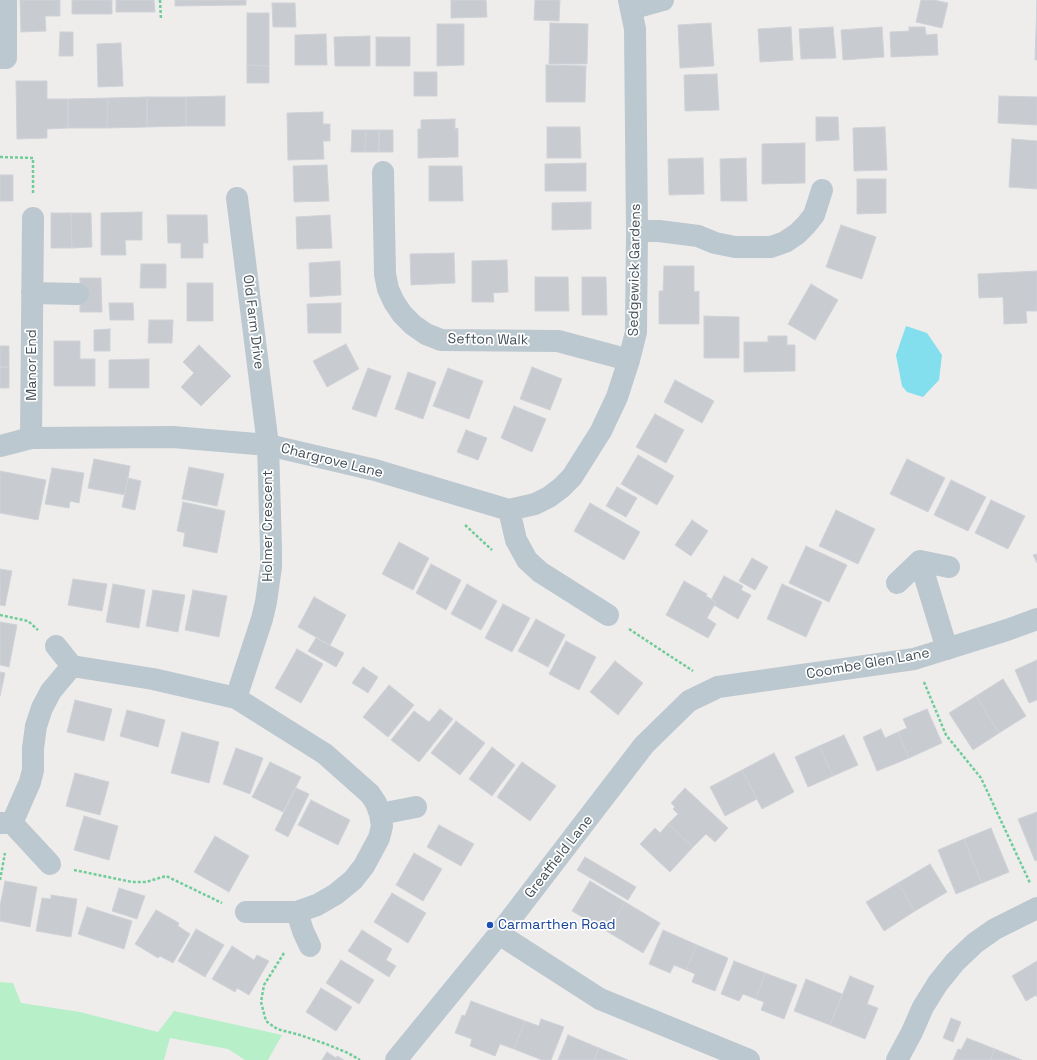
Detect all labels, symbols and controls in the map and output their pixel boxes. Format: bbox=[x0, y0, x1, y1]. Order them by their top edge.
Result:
street label: Sedgewick Gardens bbox=[625, 203, 645, 337]
street label: Old Farm Drive bbox=[239, 274, 267, 370]
street label: Manor End bbox=[24, 329, 40, 401]
street label: Sefton Walk bbox=[448, 331, 528, 349]
street label: Chargrove Lane bbox=[279, 440, 385, 482]
street label: Holmer Crescent bbox=[260, 470, 276, 582]
street label: Coombe Glen Lane bbox=[805, 645, 931, 683]
street label: Greatfield Lane bbox=[521, 812, 597, 902]
place label: Carmarthen Road bbox=[498, 917, 616, 933]
marker: Carmarthen Road bbox=[485, 920, 495, 930]

